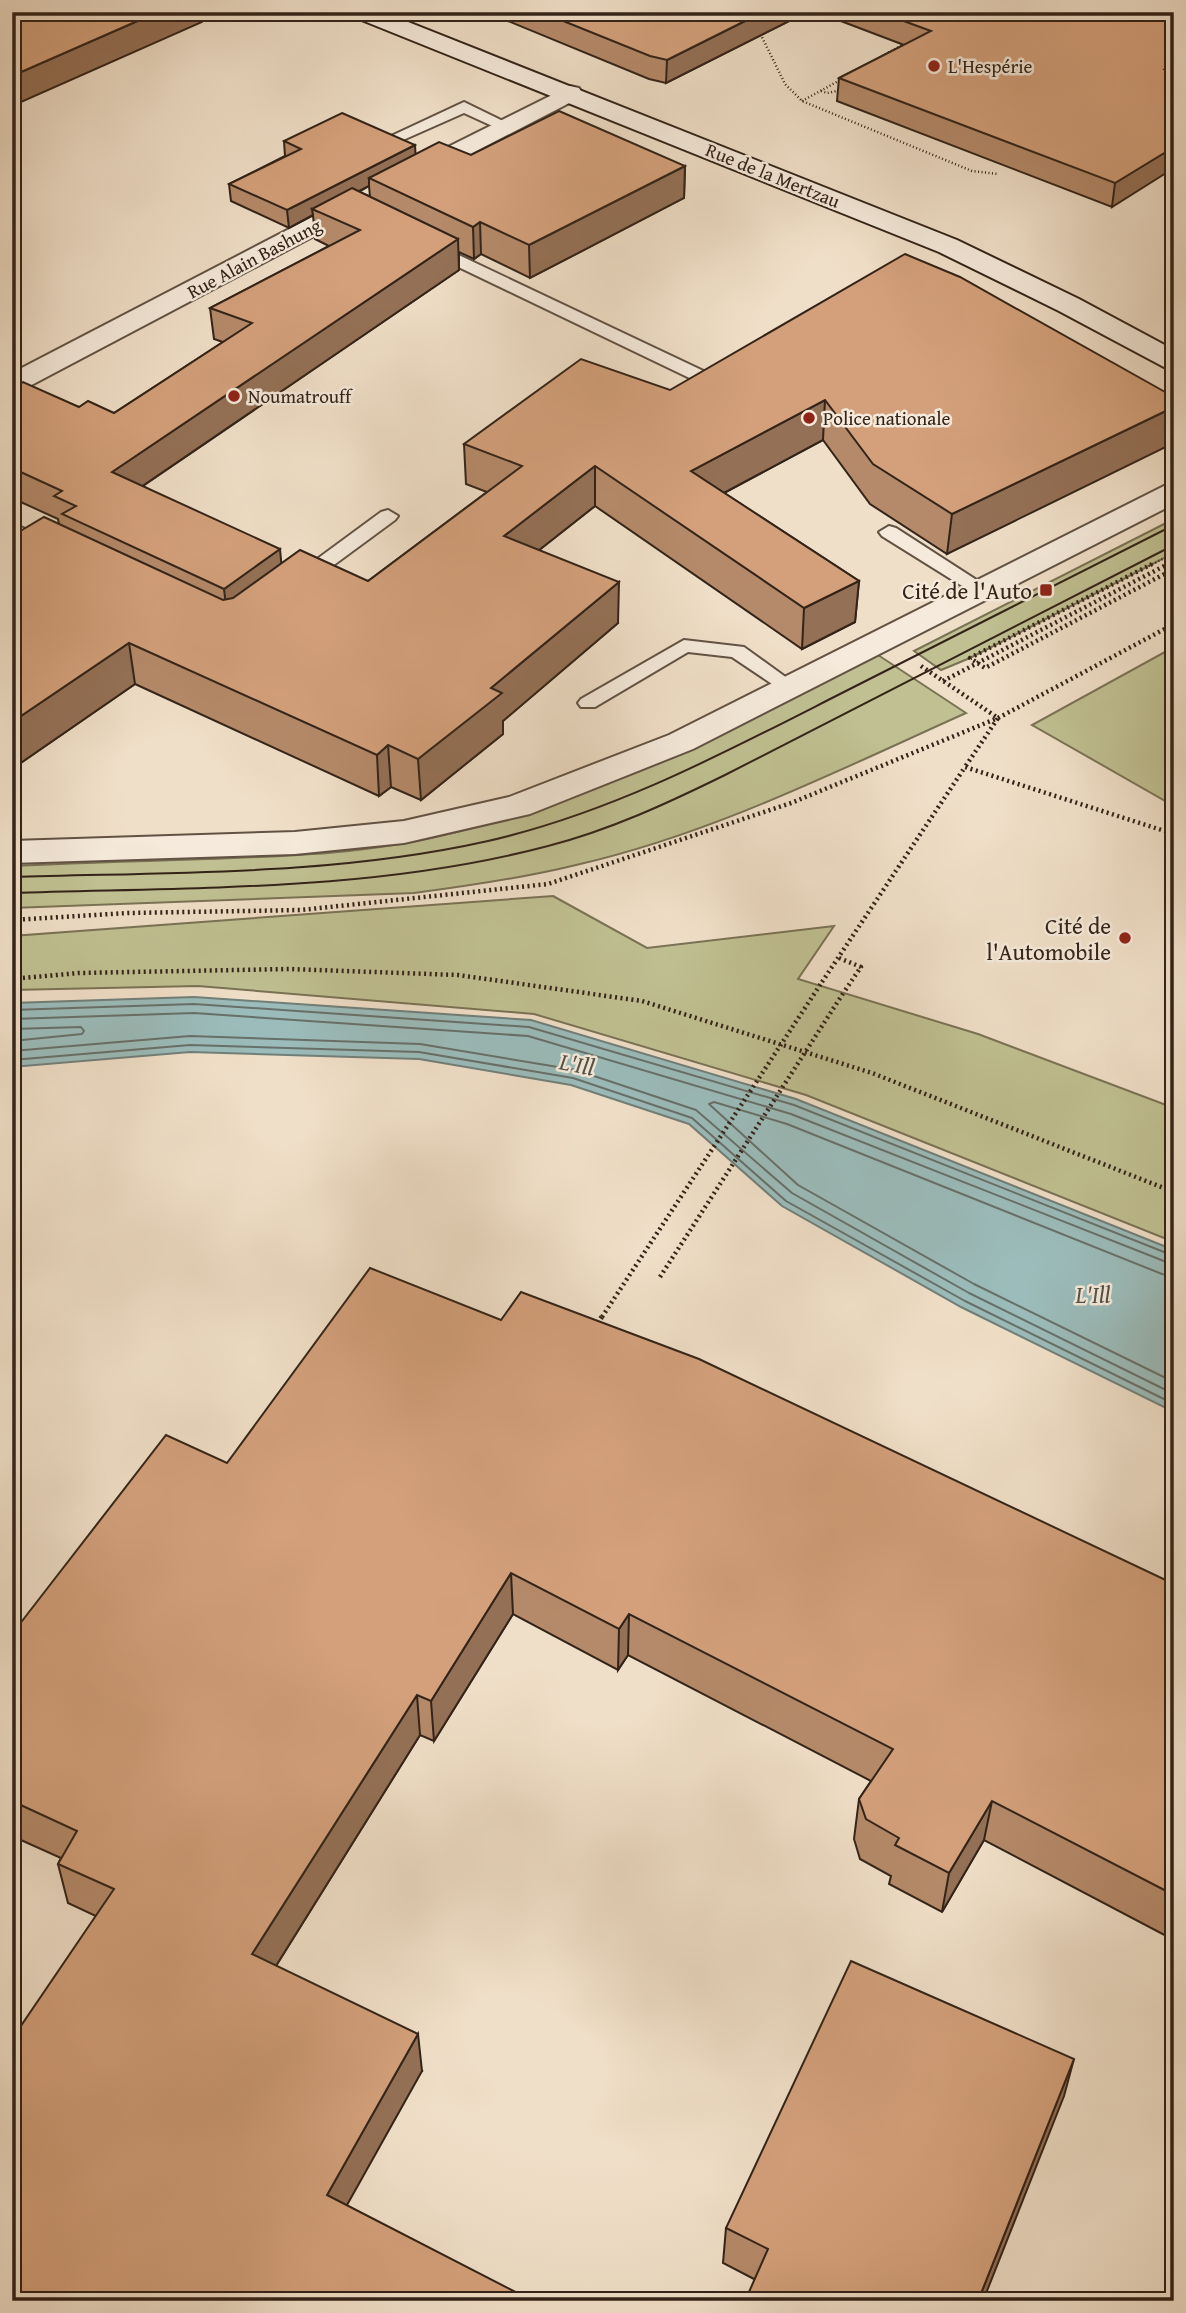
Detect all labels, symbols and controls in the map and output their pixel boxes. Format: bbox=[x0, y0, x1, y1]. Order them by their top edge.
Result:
place label: L'Hespérie bbox=[948, 52, 1033, 80]
marker: L'Hespérie bbox=[926, 58, 942, 74]
street label: Rue de la Mertzau bbox=[702, 135, 845, 215]
street label: Rue Alain Bashung bbox=[182, 210, 327, 305]
place label: Noumatrouff bbox=[248, 382, 353, 410]
marker: Noumatrouff bbox=[226, 388, 242, 404]
place label: Police nationale bbox=[823, 404, 950, 432]
marker: Police nationale bbox=[801, 410, 817, 426]
place label: Cité de l'Auto bbox=[902, 574, 1032, 607]
marker: Cité de l'Auto bbox=[1038, 582, 1054, 598]
place label: Cité de l'Automobile bbox=[986, 909, 1111, 968]
marker: Cité de l'Automobile bbox=[1117, 930, 1133, 946]
water label: L'Ill bbox=[556, 1043, 598, 1085]
water label: L'Ill bbox=[1075, 1277, 1111, 1312]

